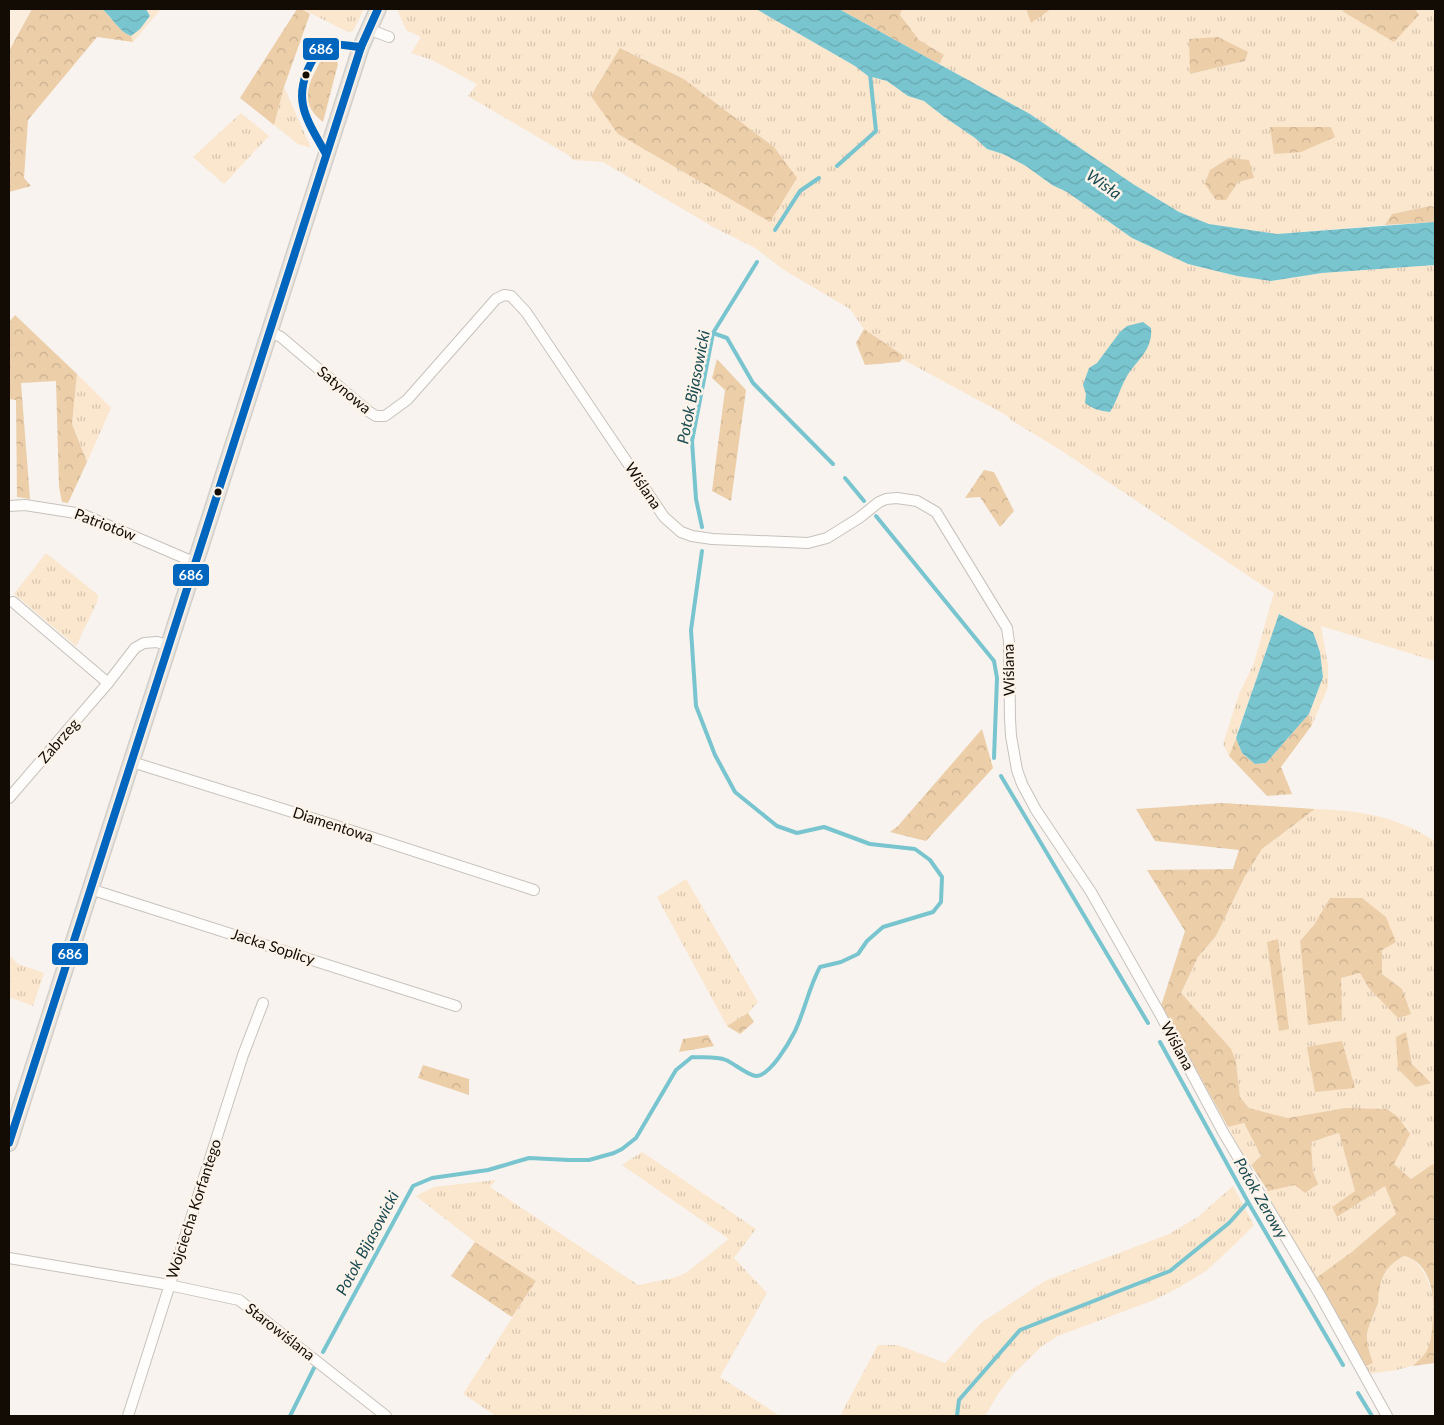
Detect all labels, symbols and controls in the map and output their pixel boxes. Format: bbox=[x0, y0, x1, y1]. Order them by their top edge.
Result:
line badge: 686 bbox=[302, 37, 340, 61]
text: 686 bbox=[309, 40, 333, 57]
unlabelled marker bbox=[301, 70, 311, 80]
water label: Wisła bbox=[1083, 165, 1125, 202]
water label: Potok Bijasowicki bbox=[672, 328, 713, 445]
street label: Satynowa bbox=[314, 362, 375, 417]
street label: Wiślana bbox=[622, 459, 666, 512]
unlabelled marker bbox=[213, 487, 223, 497]
street label: Patriotów bbox=[72, 504, 139, 544]
line badge: 686 bbox=[172, 563, 210, 587]
text: 686 bbox=[179, 566, 203, 583]
street label: Wiślana bbox=[999, 644, 1017, 696]
street label: Zabrzeg bbox=[34, 714, 82, 766]
street label: Diamentowa bbox=[291, 803, 376, 846]
street label: Jacka Soplicy bbox=[229, 924, 318, 968]
line badge: 686 bbox=[51, 942, 89, 966]
text: 686 bbox=[58, 945, 82, 962]
street label: Wiślana bbox=[1158, 1018, 1198, 1073]
street label: Wojciecha Korfantego bbox=[162, 1136, 224, 1281]
water label: Potok Zerowy bbox=[1231, 1154, 1292, 1242]
water label: Potok Bijasowicki bbox=[331, 1187, 402, 1298]
street label: Starowiślana bbox=[242, 1299, 319, 1364]

